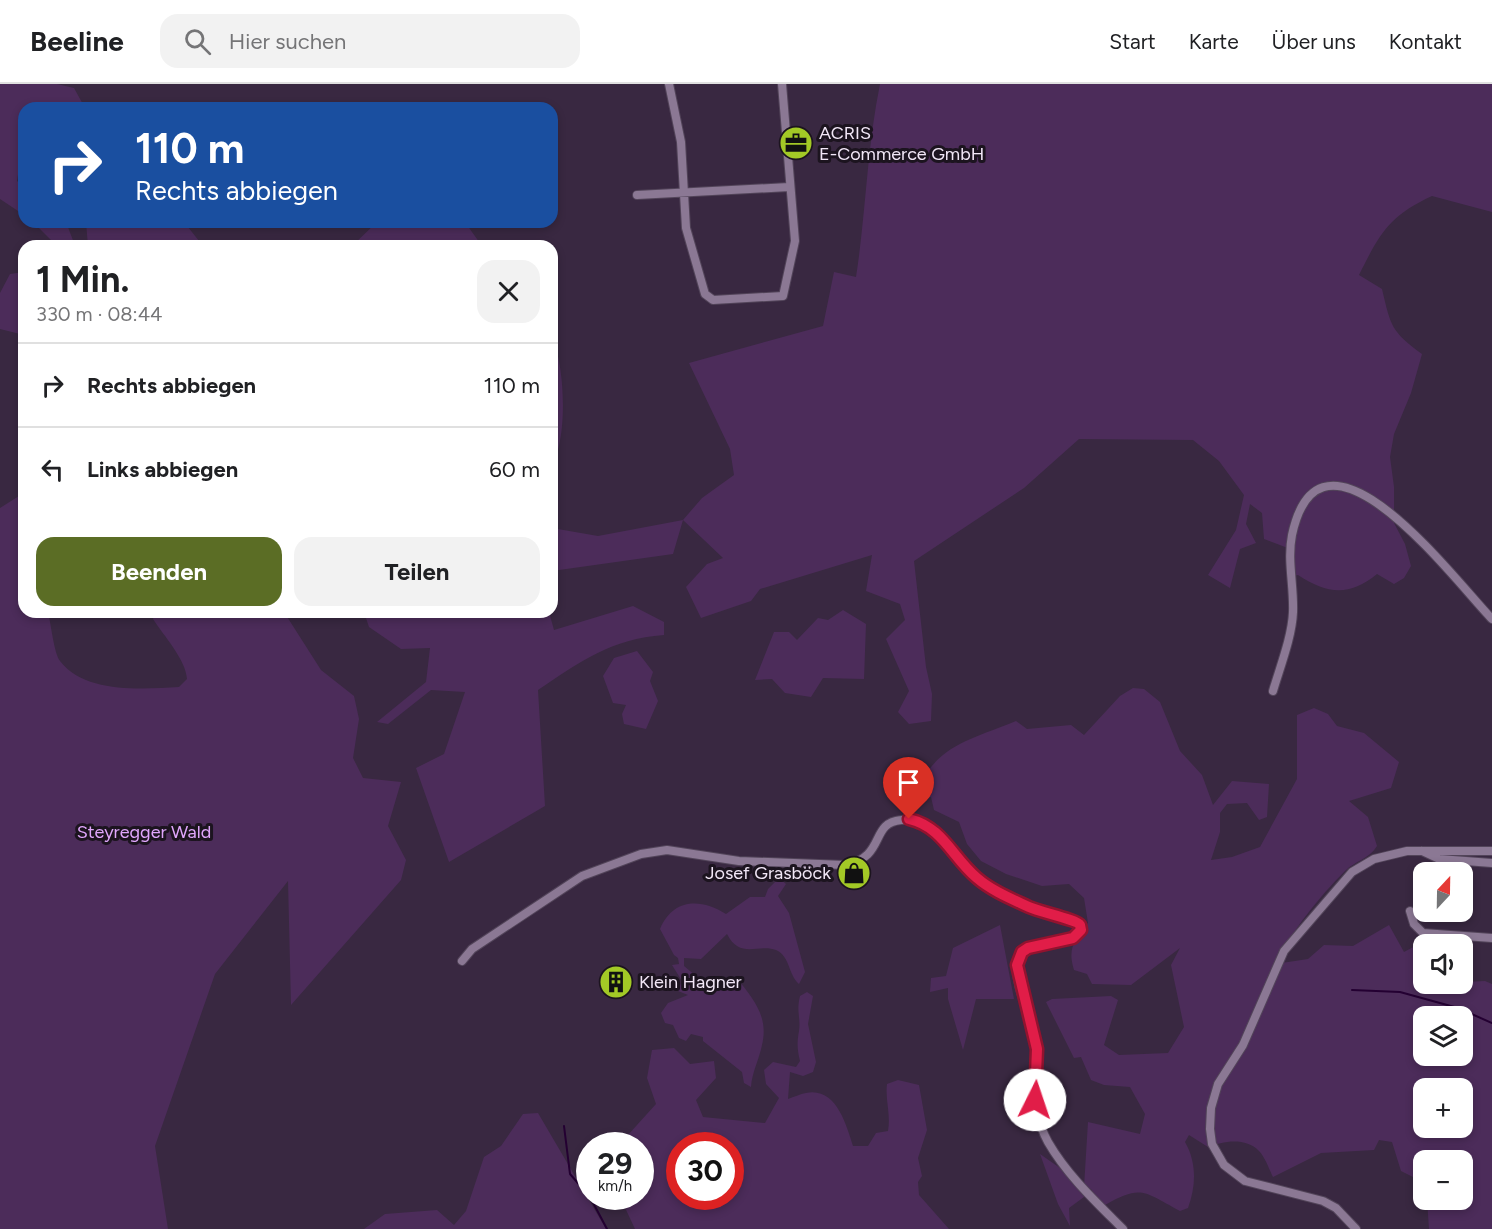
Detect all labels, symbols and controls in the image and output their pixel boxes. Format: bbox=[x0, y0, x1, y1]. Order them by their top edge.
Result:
search box bbox=[160, 14, 580, 68]
text: Beeline bbox=[30, 24, 124, 58]
icon: search bbox=[181, 25, 214, 58]
text: Hier suchen bbox=[229, 28, 346, 55]
text: Start bbox=[1109, 29, 1156, 54]
text: Karte bbox=[1189, 29, 1239, 54]
text: Über uns bbox=[1272, 29, 1356, 54]
text: Kontakt bbox=[1389, 29, 1462, 54]
place label: ACRIS E-Commerce GmbH bbox=[819, 122, 984, 165]
text: 110 m bbox=[135, 123, 244, 174]
office icon: ACRIS E-Commerce GmbH bbox=[778, 125, 814, 161]
icon: right bbox=[36, 126, 114, 204]
text: Rechts abbiegen bbox=[135, 174, 338, 207]
text: 1 Min. bbox=[36, 258, 129, 301]
button: close bbox=[477, 260, 540, 323]
text: 330 m · 08:44 bbox=[36, 302, 163, 326]
icon: right bbox=[36, 369, 69, 402]
text: Rechts abbiegen bbox=[87, 372, 256, 399]
text: 110 m bbox=[484, 372, 540, 399]
icon: left bbox=[36, 453, 69, 486]
text: Links abbiegen bbox=[87, 456, 238, 483]
text: 60 m bbox=[489, 456, 540, 483]
button: Beenden bbox=[36, 537, 282, 606]
button: Teilen bbox=[294, 537, 540, 606]
pin bbox=[883, 757, 934, 819]
icon: arrive bbox=[892, 766, 925, 799]
park label: Steyregger Wald bbox=[77, 821, 211, 843]
shop icon: Josef Grasböck bbox=[836, 855, 872, 891]
place label: Josef Grasböck bbox=[705, 862, 831, 884]
north arrow bbox=[1413, 862, 1473, 922]
map controls bbox=[1413, 862, 1473, 1210]
button: sound bbox=[1413, 934, 1473, 994]
building icon: Klein Hagner bbox=[598, 964, 634, 1000]
place label: Klein Hagner bbox=[639, 971, 742, 993]
button: layers bbox=[1413, 1006, 1473, 1066]
position arrow bbox=[1003, 1068, 1067, 1132]
button: + bbox=[1413, 1078, 1473, 1138]
speed limit sign: 30 bbox=[666, 1132, 744, 1210]
text: 29 bbox=[598, 1145, 632, 1182]
button: − bbox=[1413, 1150, 1473, 1210]
text: km/h bbox=[598, 1177, 632, 1195]

